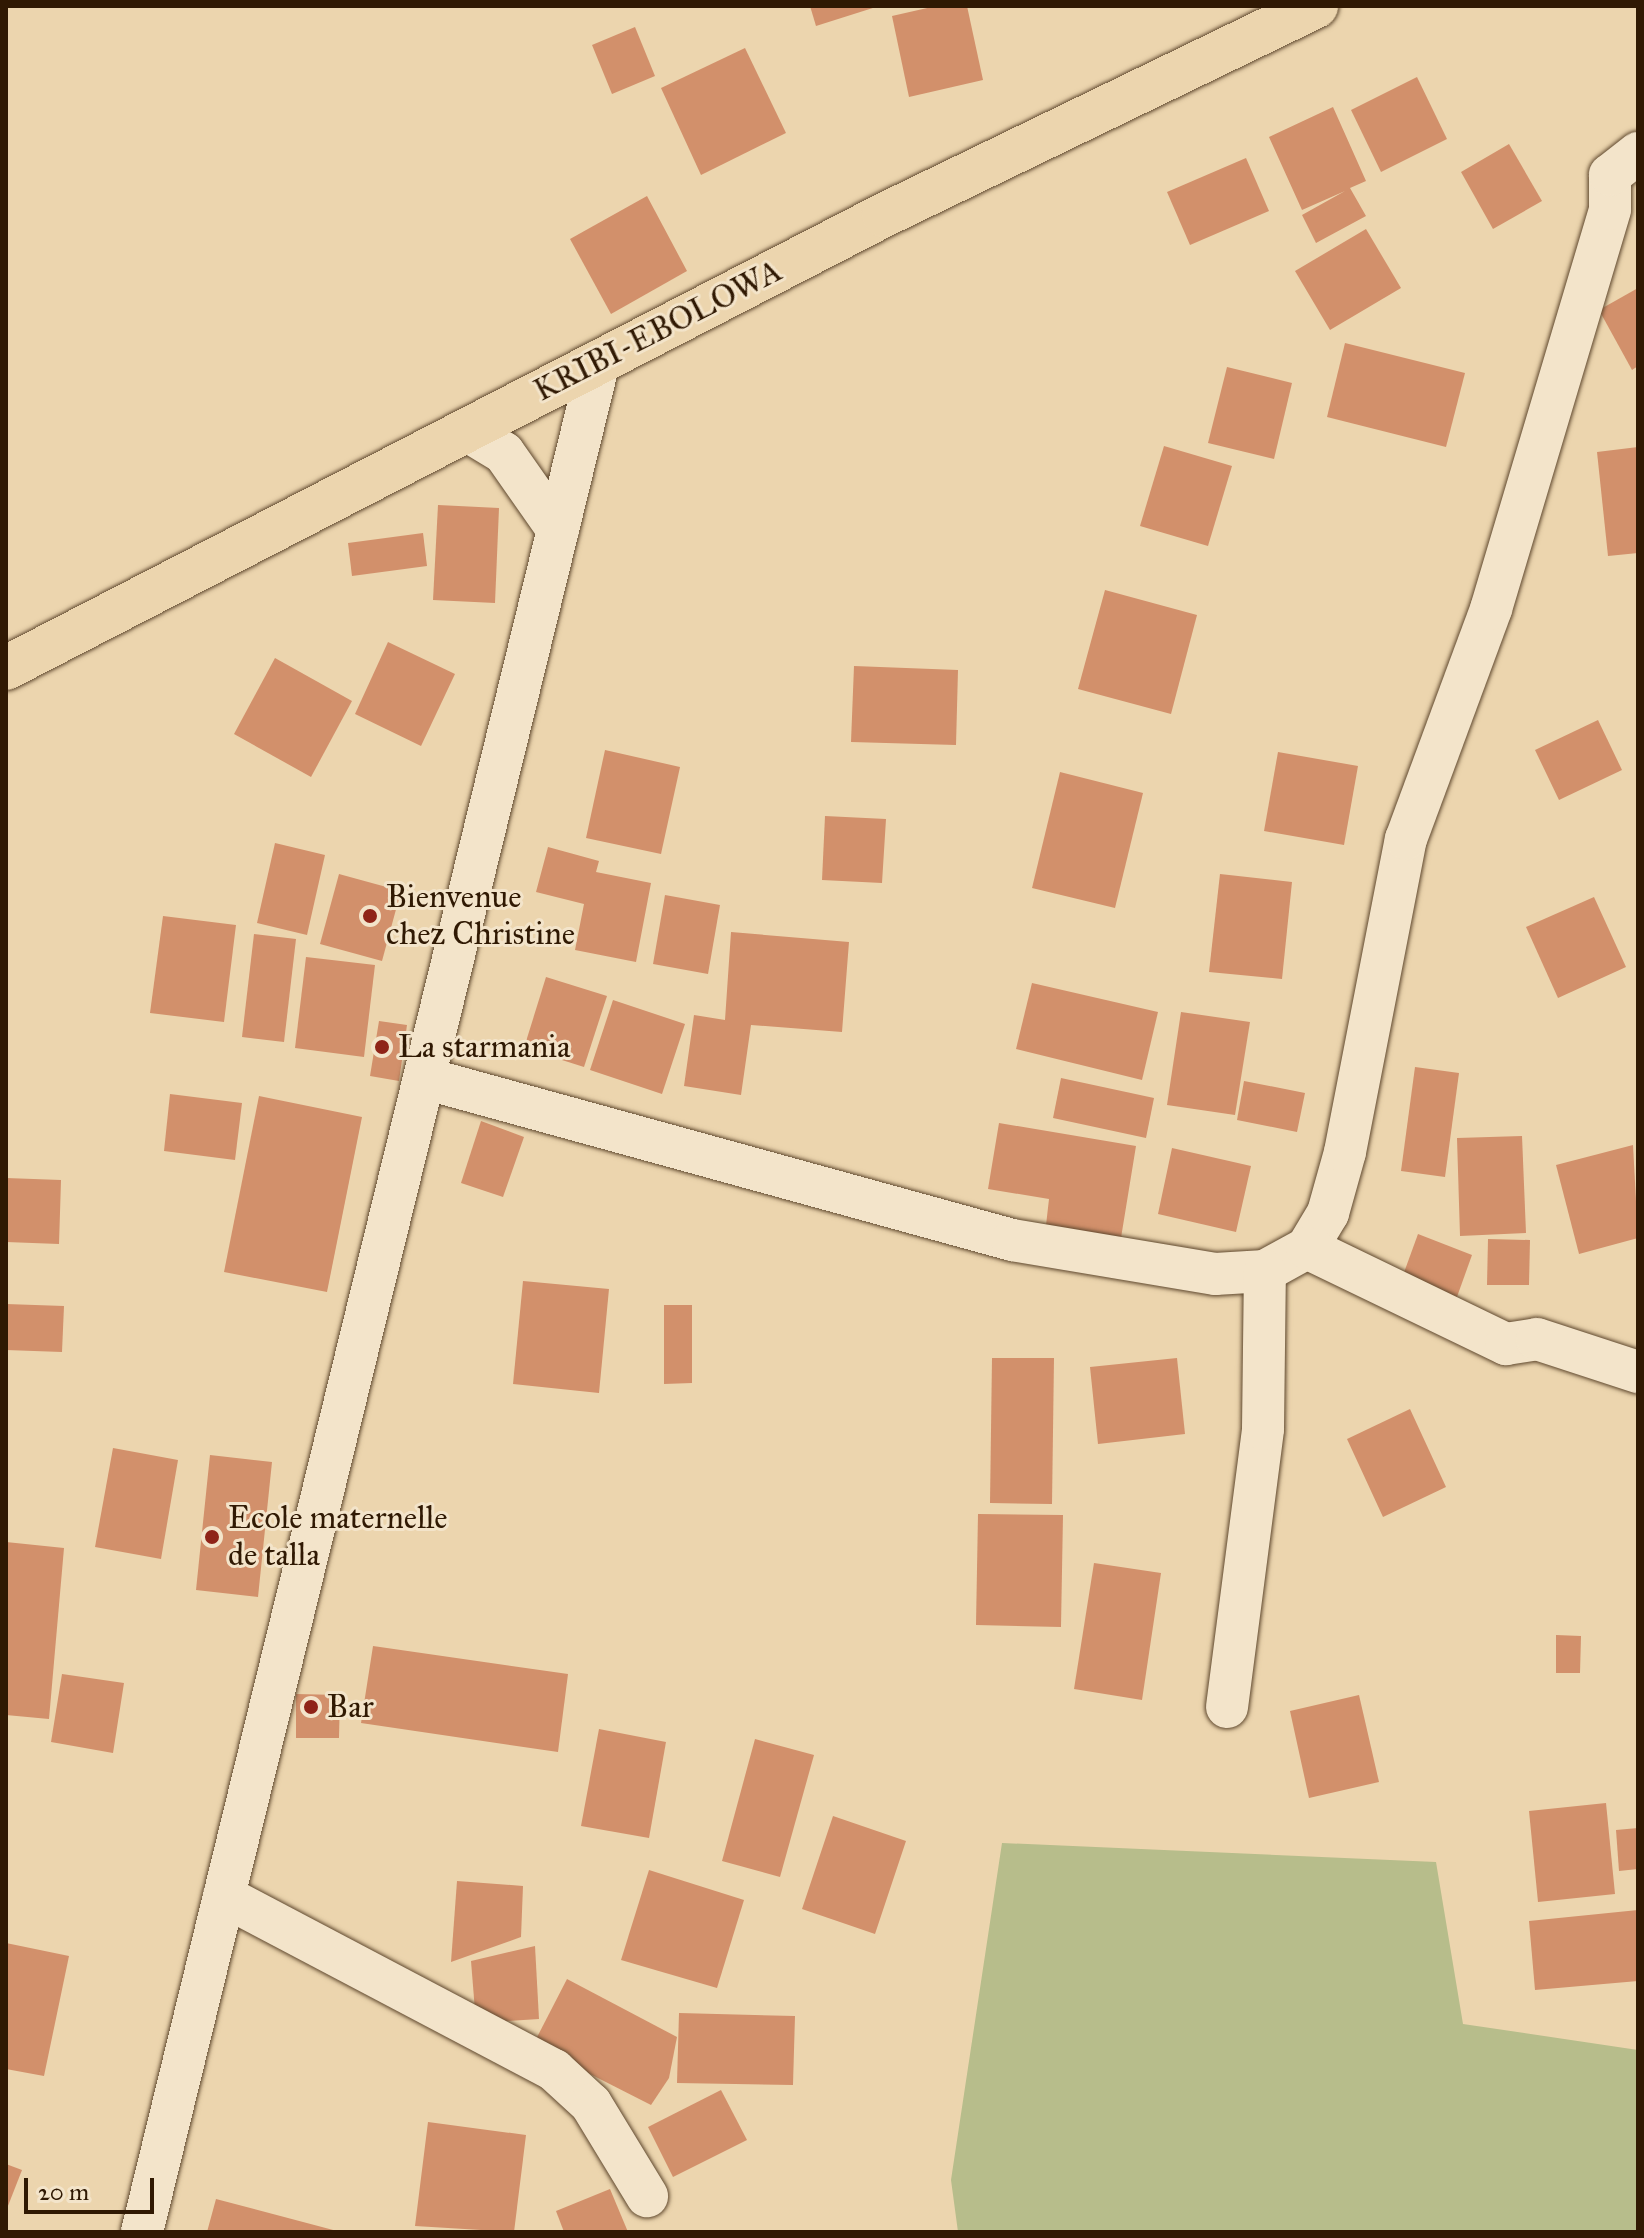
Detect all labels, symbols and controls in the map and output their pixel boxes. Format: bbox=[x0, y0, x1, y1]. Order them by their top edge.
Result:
street label: KRIBI-EBOLOWA bbox=[528, 252, 788, 410]
place label: Bienvenue chez Christine bbox=[386, 879, 575, 954]
marker: Bienvenue chez Christine bbox=[361, 907, 379, 925]
place label: La starmania bbox=[398, 1028, 571, 1066]
marker: La starmania bbox=[373, 1038, 391, 1056]
place label: Ecole maternelle de talla bbox=[228, 1500, 448, 1575]
marker: Ecole maternelle de talla bbox=[203, 1528, 221, 1546]
place label: Bar bbox=[327, 1688, 374, 1726]
marker: Bar bbox=[302, 1698, 320, 1716]
scale bar bbox=[28, 2162, 158, 2212]
text: 20 m bbox=[38, 2177, 89, 2207]

